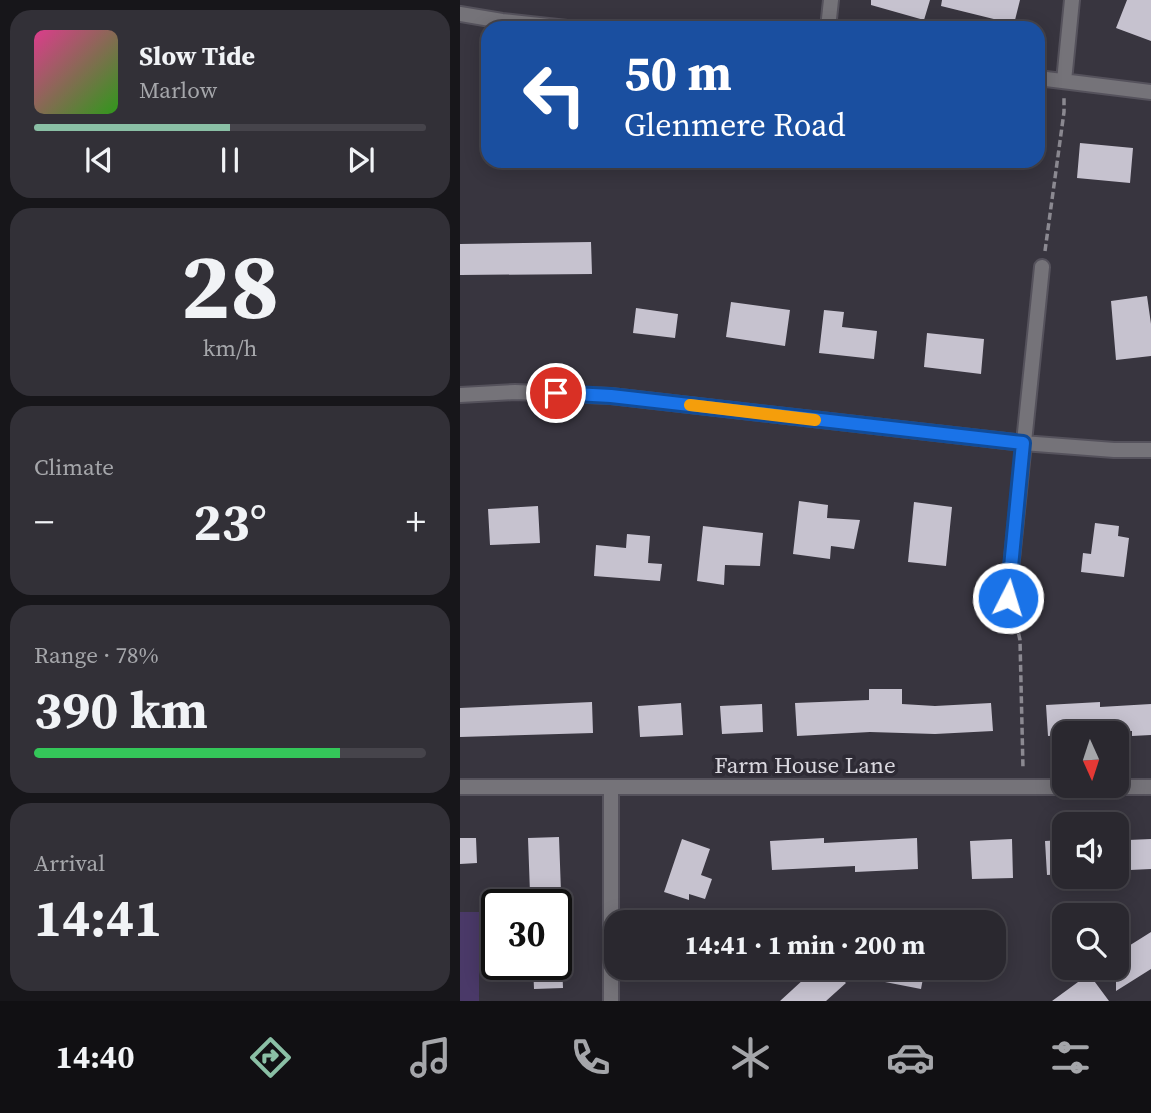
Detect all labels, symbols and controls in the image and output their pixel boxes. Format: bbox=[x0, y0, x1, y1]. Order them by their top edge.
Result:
text: Slow Tide bbox=[139, 38, 255, 74]
text: 50 m bbox=[624, 39, 732, 106]
icon: left bbox=[509, 49, 600, 140]
text: Marlow bbox=[139, 74, 217, 106]
text: Glenmere Road bbox=[624, 103, 846, 147]
icon: previous bbox=[80, 141, 118, 179]
icon: pause bbox=[211, 141, 249, 179]
icon: next bbox=[342, 141, 380, 179]
text: 28 bbox=[181, 224, 279, 348]
text: km/h bbox=[203, 332, 257, 364]
pin bbox=[526, 363, 586, 423]
icon: arrive bbox=[537, 374, 575, 412]
text: Climate bbox=[34, 451, 114, 483]
text: 23° bbox=[193, 486, 267, 557]
text: − bbox=[34, 496, 54, 548]
text: + bbox=[406, 496, 426, 548]
position arrow bbox=[971, 561, 1045, 635]
text: Range · 78% bbox=[34, 639, 159, 671]
text: 390 km bbox=[34, 674, 208, 745]
north arrow bbox=[1052, 721, 1128, 798]
map controls bbox=[1052, 721, 1129, 980]
street label: Farm House Lane bbox=[714, 749, 896, 781]
button: sound bbox=[1052, 812, 1129, 889]
text: Arrival bbox=[34, 847, 105, 879]
text: 14:41 bbox=[34, 882, 162, 953]
speed limit sign: 30 bbox=[481, 889, 572, 980]
button: search bbox=[1052, 903, 1129, 980]
text: 14:41 · 1 min · 200 m bbox=[685, 927, 925, 963]
icon: directions bbox=[246, 1033, 295, 1082]
icon: music bbox=[406, 1033, 455, 1082]
icon: phone bbox=[566, 1033, 615, 1082]
icon: climate bbox=[726, 1033, 775, 1082]
icon: car bbox=[886, 1033, 935, 1082]
icon: filters bbox=[1046, 1033, 1095, 1082]
text: 14:40 bbox=[56, 1035, 135, 1079]

